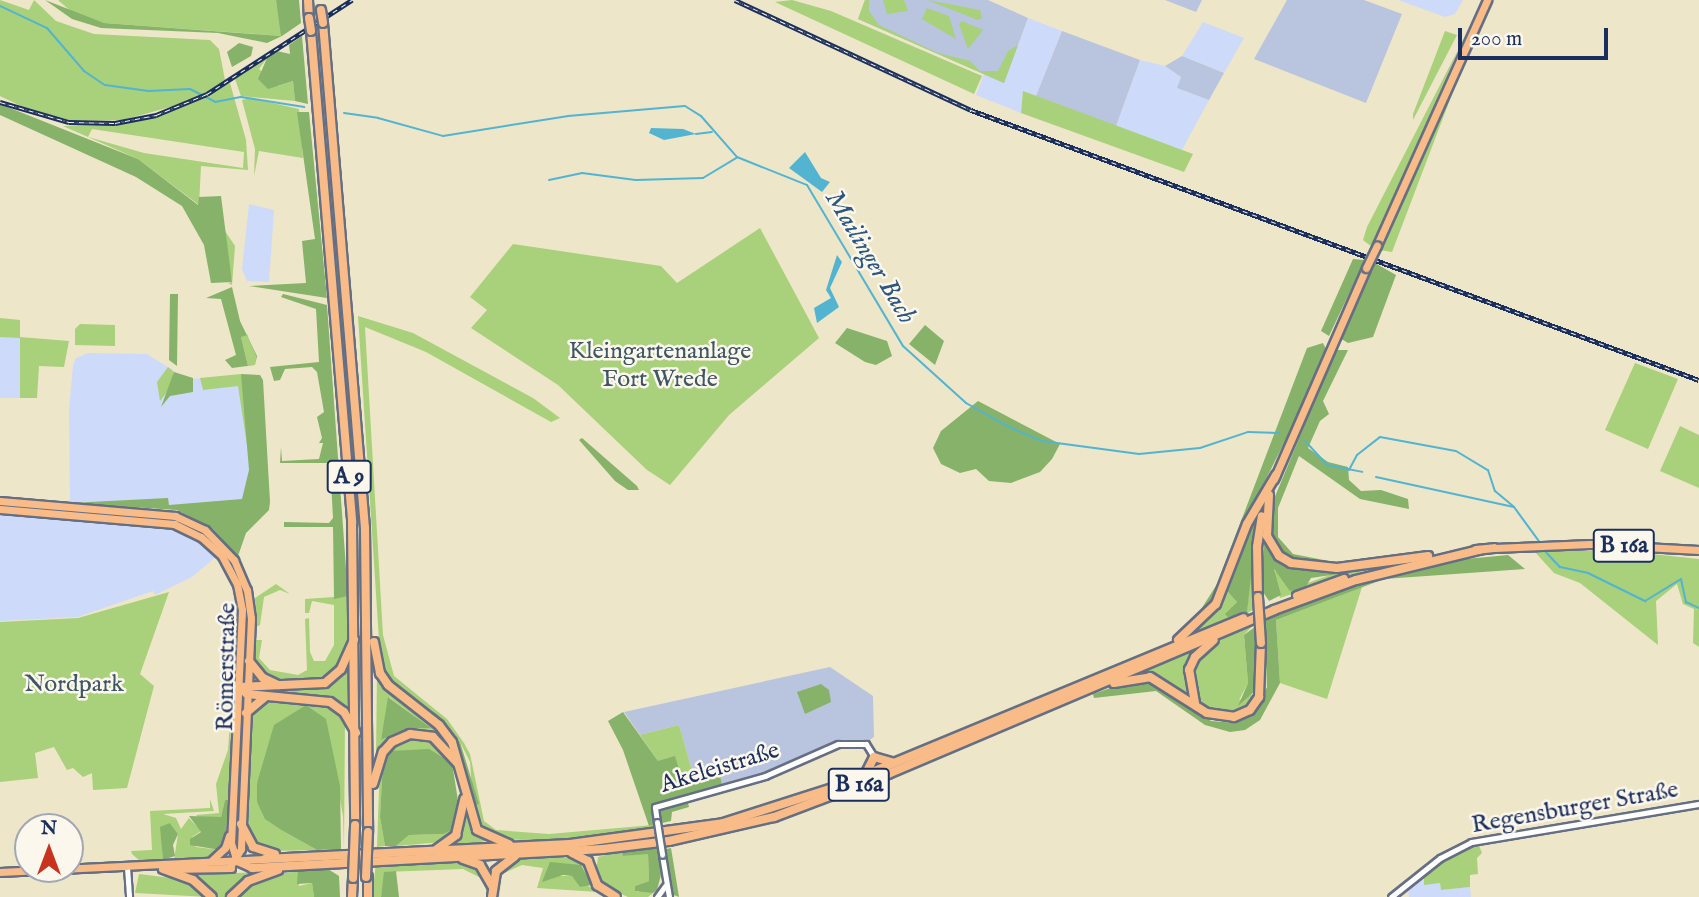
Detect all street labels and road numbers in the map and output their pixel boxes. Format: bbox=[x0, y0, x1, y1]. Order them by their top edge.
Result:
road number: A 9 bbox=[326, 457, 372, 496]
road number: B 16a bbox=[1592, 526, 1656, 566]
street label: Römerstraße bbox=[211, 602, 243, 732]
street label: Akeleistraße bbox=[657, 736, 783, 800]
road number: B 16a bbox=[828, 765, 890, 804]
street label: Regensburger Straße bbox=[1469, 776, 1681, 840]

